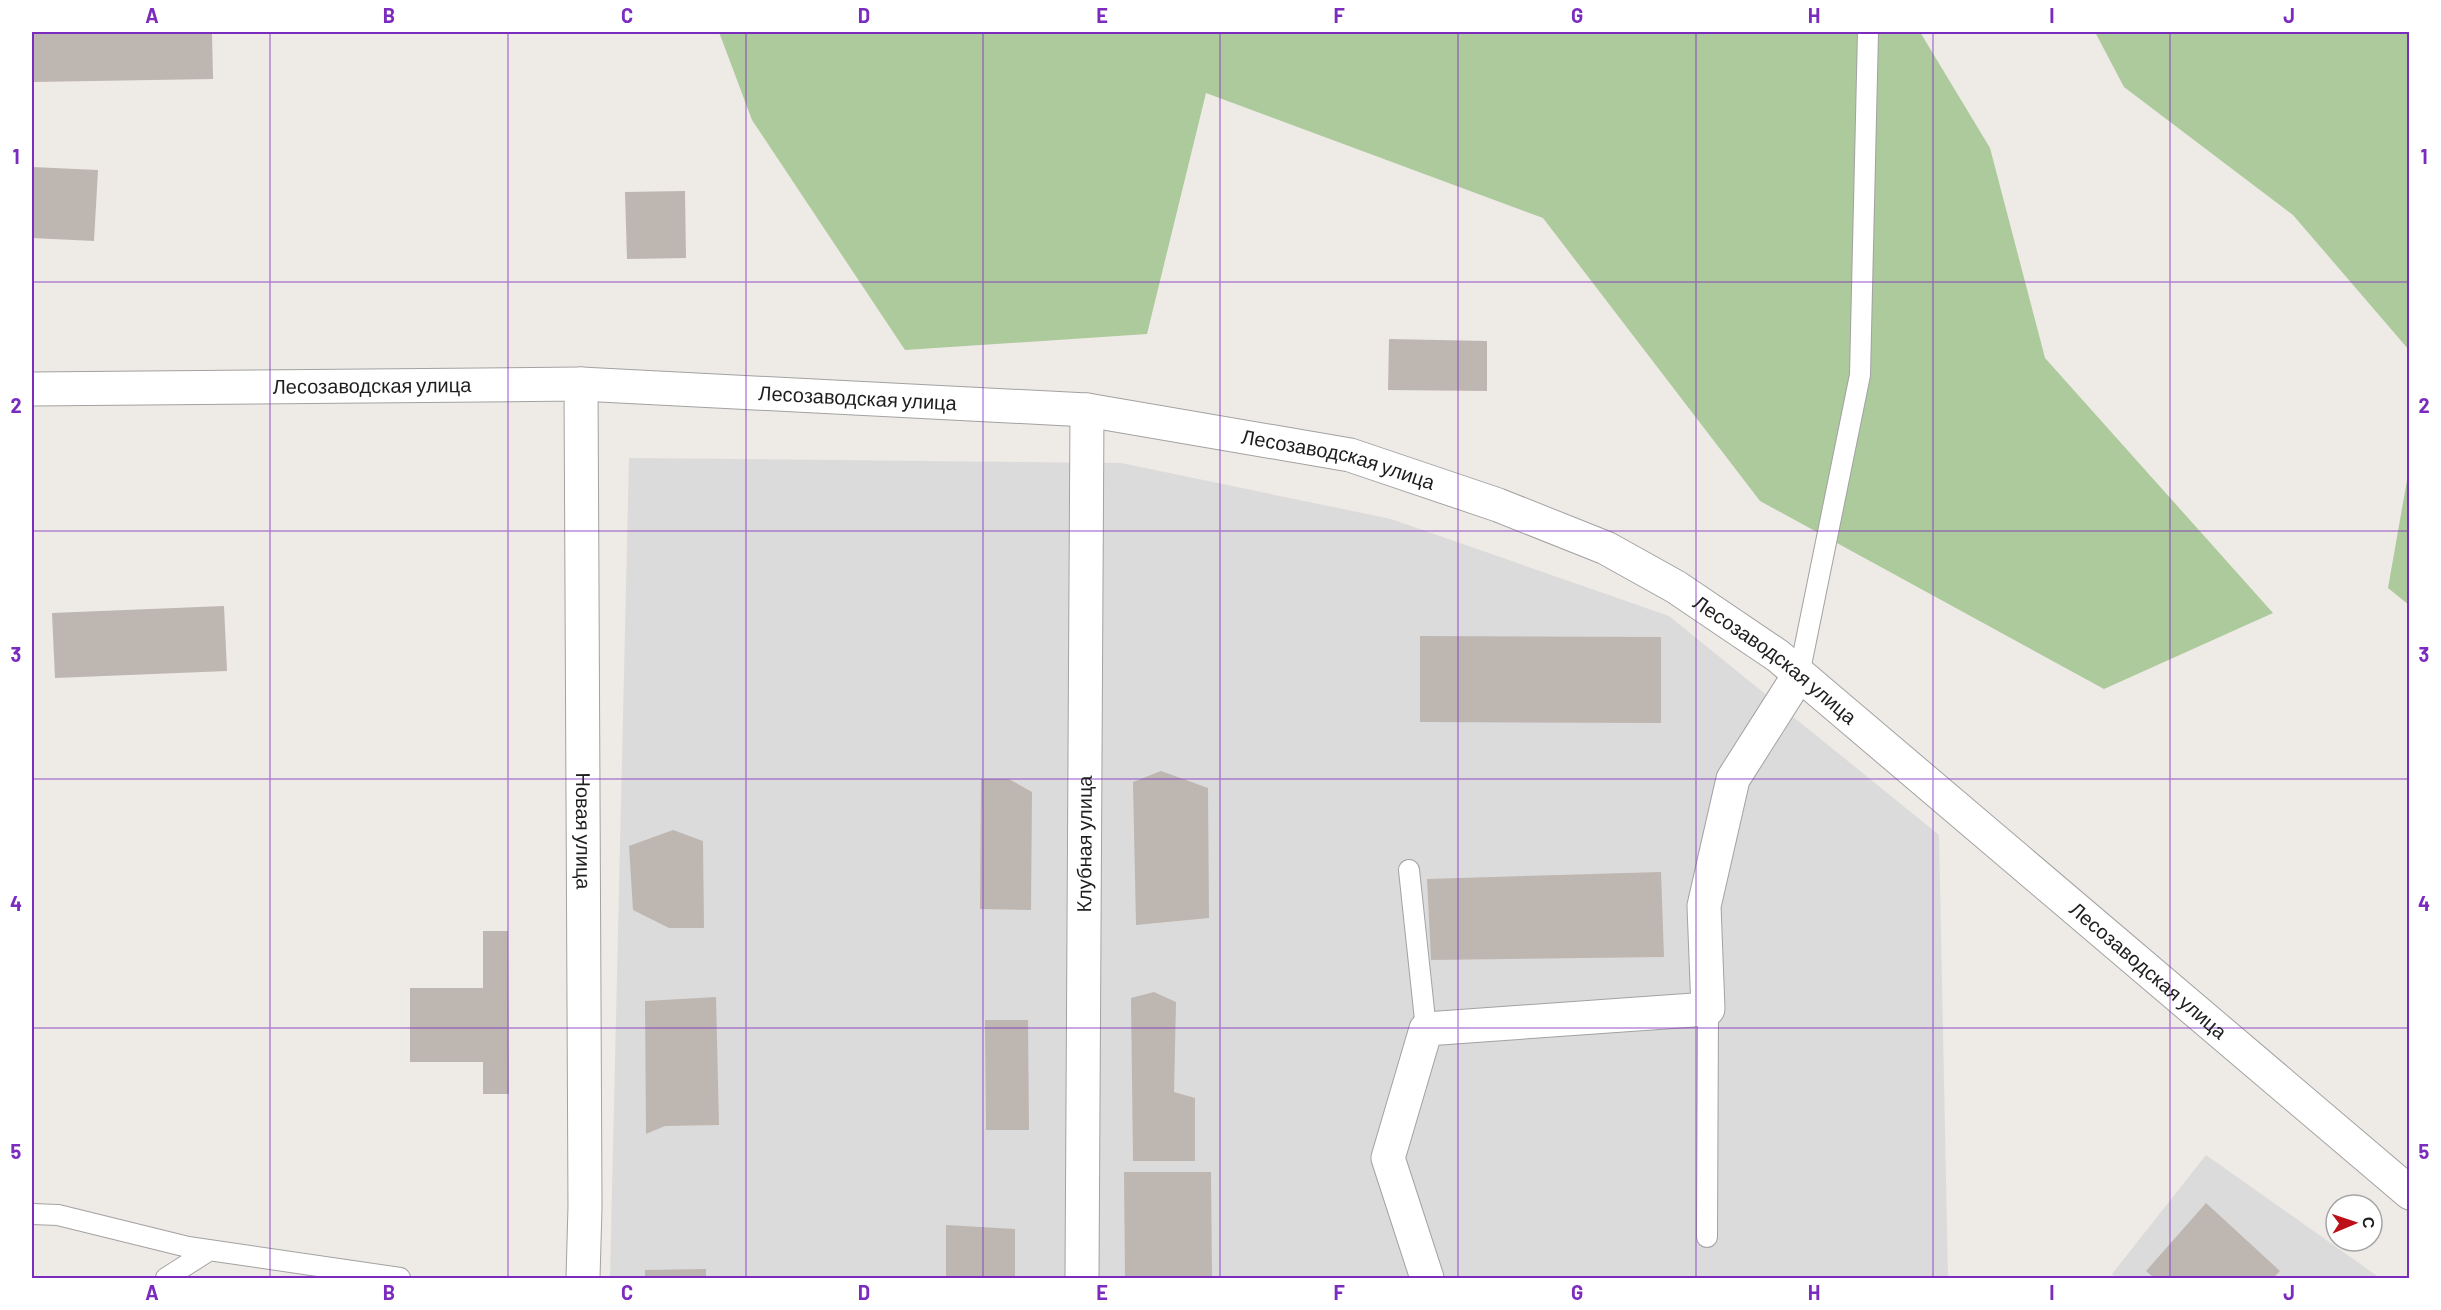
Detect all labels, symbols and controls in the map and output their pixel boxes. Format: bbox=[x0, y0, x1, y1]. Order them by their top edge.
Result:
text: A bbox=[145, 3, 159, 27]
text: B bbox=[383, 3, 395, 27]
text: C bbox=[621, 3, 633, 27]
text: D bbox=[858, 3, 870, 27]
text: E bbox=[1096, 3, 1108, 27]
text: F bbox=[1333, 3, 1345, 27]
text: G bbox=[1571, 3, 1583, 27]
text: H bbox=[1808, 3, 1820, 27]
text: I bbox=[2049, 3, 2055, 27]
text: J bbox=[2283, 3, 2295, 27]
text: 1 bbox=[12, 144, 20, 168]
text: 1 bbox=[2420, 144, 2428, 168]
street label: Лесозаводская улица bbox=[273, 372, 472, 398]
street label: Лесозаводская улица bbox=[758, 380, 958, 414]
text: 2 bbox=[10, 393, 22, 417]
text: 2 bbox=[2418, 393, 2430, 417]
street label: Лесозаводская улица bbox=[1240, 424, 1439, 494]
street label: Лесозаводская улица bbox=[1689, 589, 1863, 729]
text: 3 bbox=[11, 642, 21, 666]
text: 3 bbox=[2419, 642, 2429, 666]
street label: Новая улица bbox=[572, 772, 596, 890]
street label: Клубная улица bbox=[1071, 775, 1096, 913]
text: 4 bbox=[10, 891, 22, 915]
text: 4 bbox=[2418, 891, 2430, 915]
street label: Лесозаводская улица bbox=[2065, 896, 2233, 1044]
text: 5 bbox=[11, 1139, 22, 1163]
text: 5 bbox=[2419, 1139, 2430, 1163]
north arrow bbox=[2324, 1193, 2384, 1253]
text: С bbox=[2360, 1216, 2379, 1229]
text: A bbox=[145, 1280, 159, 1304]
text: B bbox=[383, 1280, 395, 1304]
text: C bbox=[621, 1280, 633, 1304]
text: D bbox=[858, 1280, 870, 1304]
text: E bbox=[1096, 1280, 1108, 1304]
text: F bbox=[1333, 1280, 1345, 1304]
text: G bbox=[1571, 1280, 1583, 1304]
text: H bbox=[1808, 1280, 1820, 1304]
text: I bbox=[2049, 1280, 2055, 1304]
text: J bbox=[2283, 1280, 2295, 1304]

